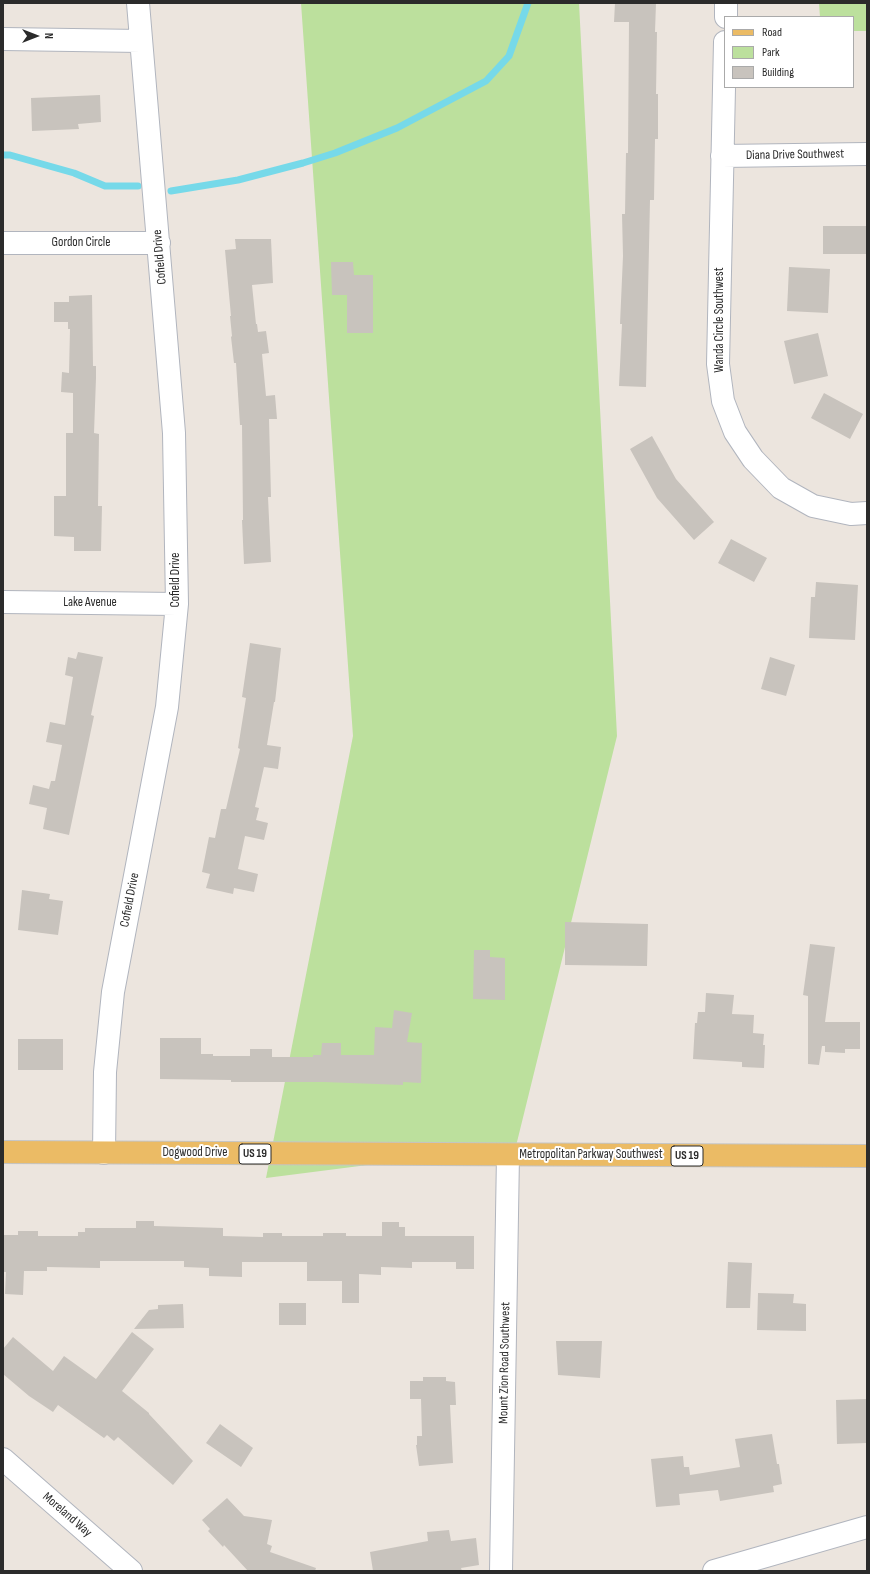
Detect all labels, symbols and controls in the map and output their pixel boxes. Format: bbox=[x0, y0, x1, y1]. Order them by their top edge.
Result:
north arrow bbox=[16, 16, 56, 56]
legend bbox=[724, 16, 854, 88]
text: Road bbox=[762, 25, 782, 40]
text: N bbox=[42, 33, 55, 39]
text: Park bbox=[762, 45, 780, 60]
text: Building bbox=[762, 65, 794, 80]
street label: Diana Drive Southwest bbox=[746, 146, 844, 164]
street label: Cofield Drive bbox=[150, 229, 170, 285]
street label: Gordon Circle bbox=[52, 235, 110, 251]
street label: Wanda Circle Southwest bbox=[712, 267, 728, 373]
street label: Cofield Drive bbox=[168, 552, 184, 608]
street label: Lake Avenue bbox=[63, 595, 117, 611]
street label: Cofield Drive bbox=[117, 871, 143, 929]
road number: US 19 bbox=[239, 1144, 271, 1164]
street label: Dogwood Drive bbox=[162, 1145, 228, 1161]
road number: US 19 bbox=[671, 1146, 703, 1166]
street label: Metropolitan Parkway Southwest bbox=[519, 1147, 663, 1163]
street label: Mount Zion Road Southwest bbox=[496, 1302, 514, 1424]
street label: Moreland Way bbox=[39, 1489, 95, 1541]

